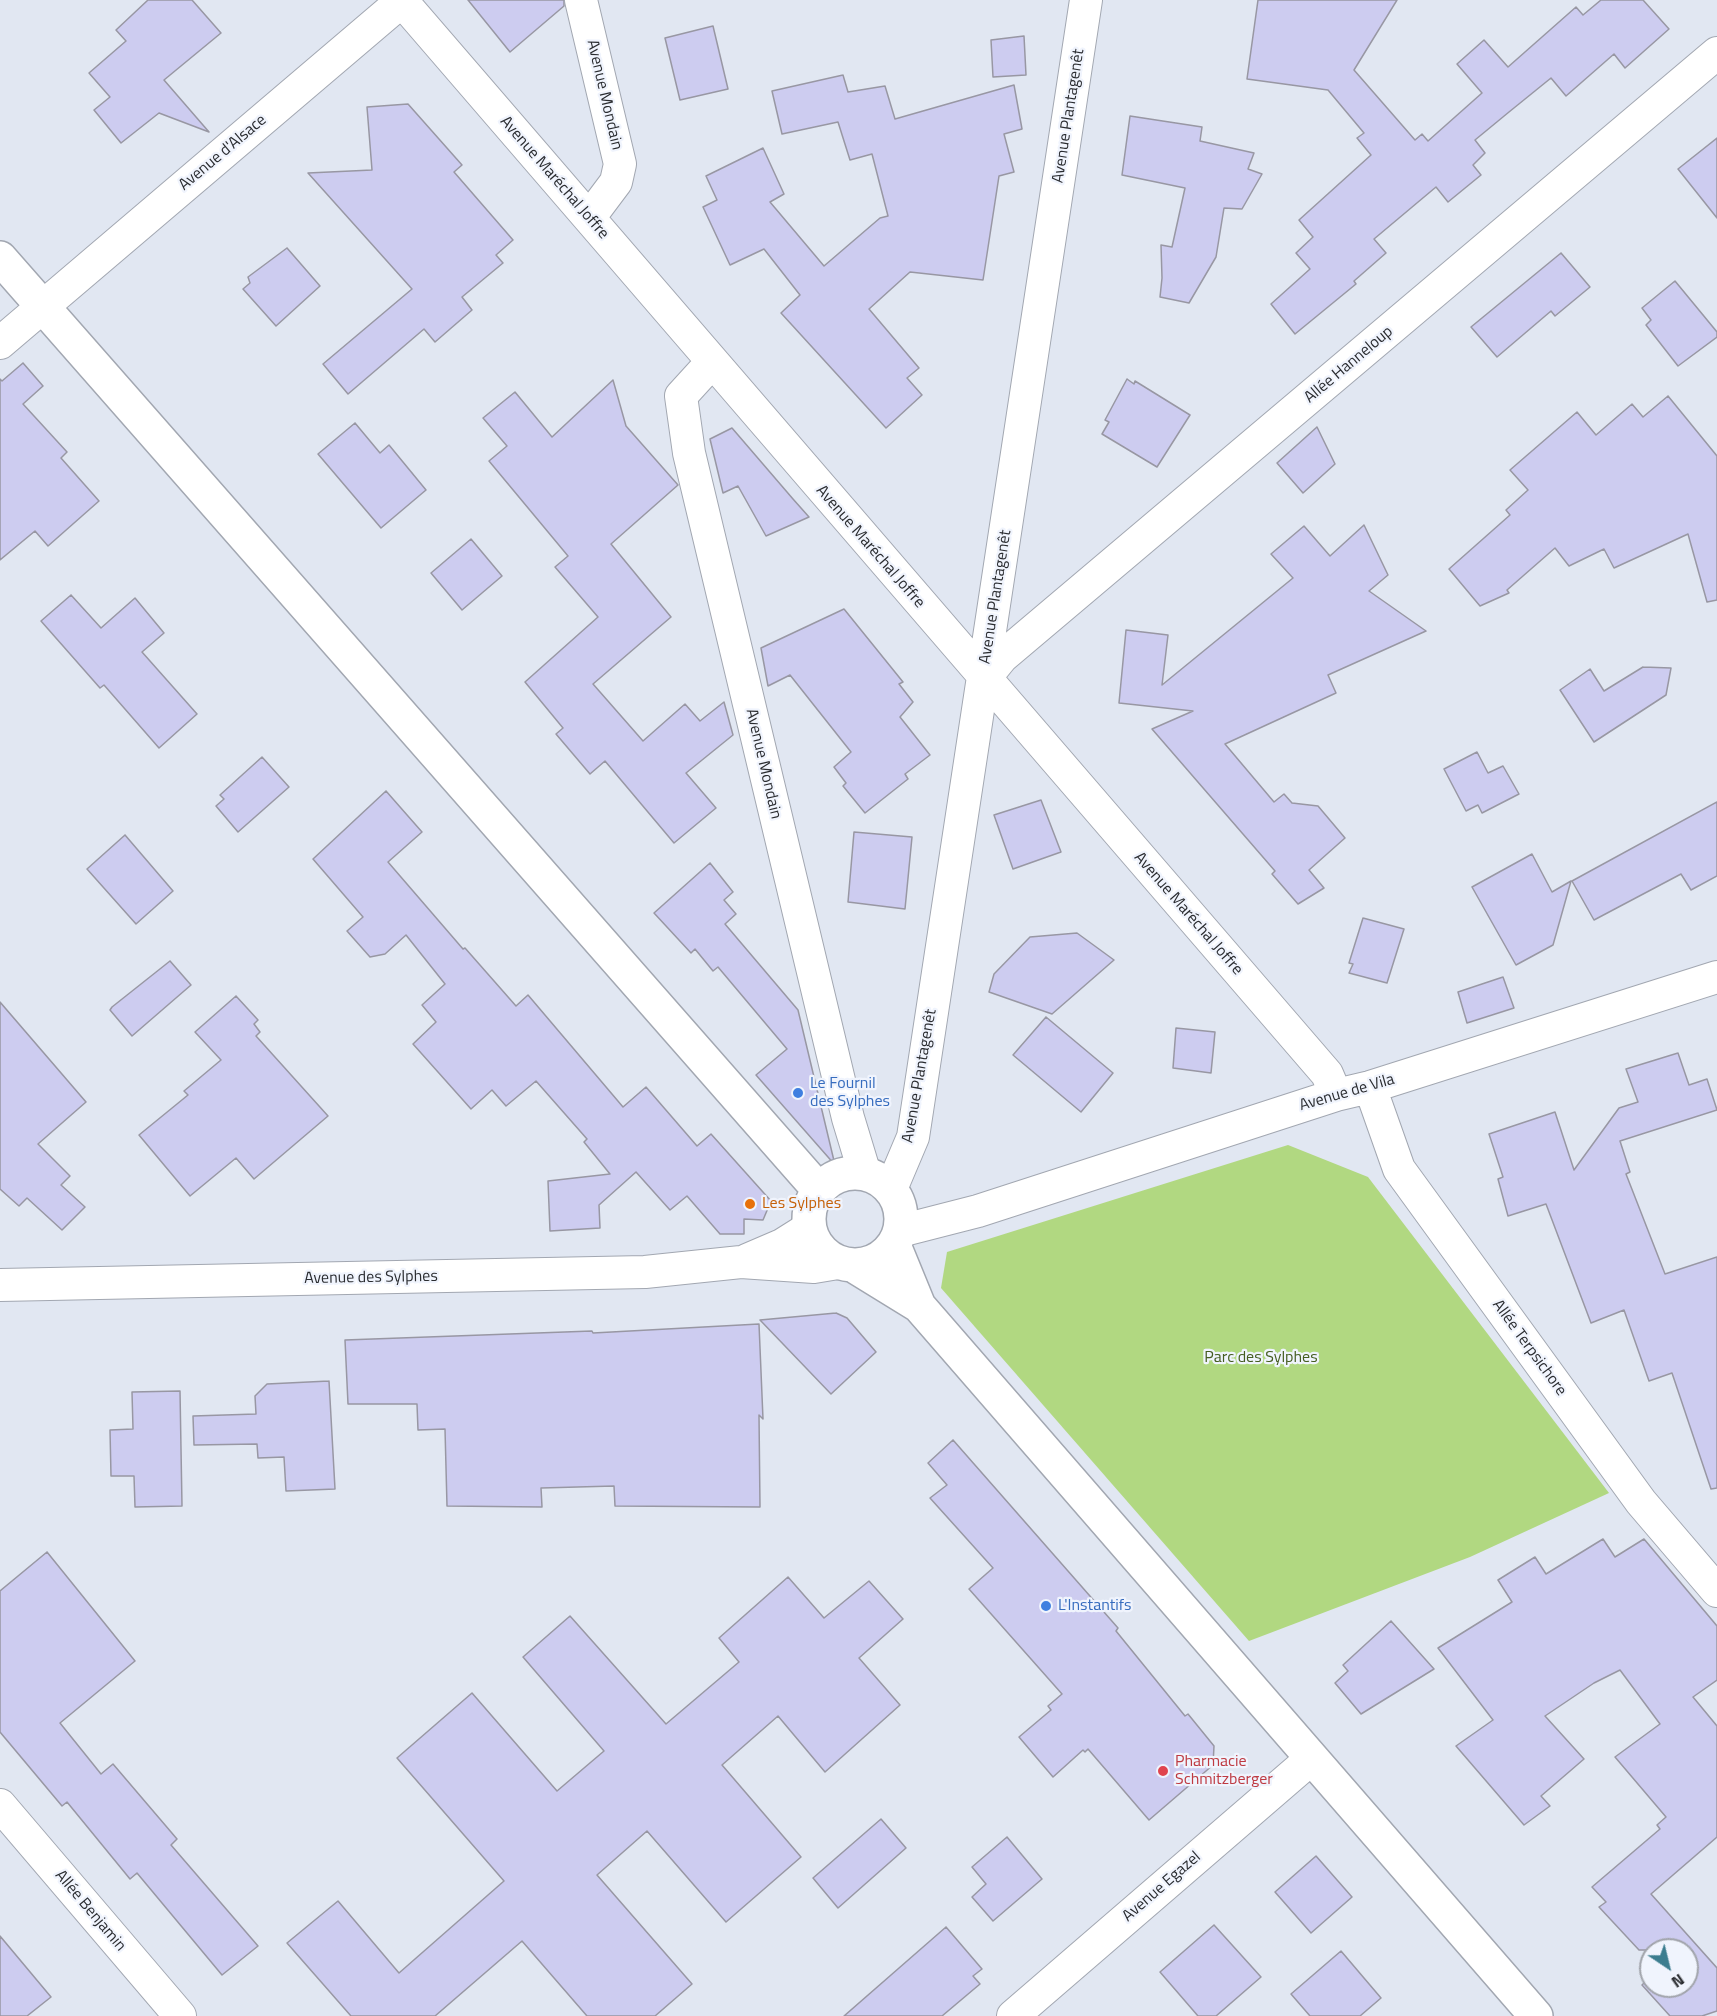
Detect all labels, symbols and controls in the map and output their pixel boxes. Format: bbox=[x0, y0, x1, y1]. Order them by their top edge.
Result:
street label: Avenue Mondain bbox=[582, 38, 626, 152]
street label: Avenue Plantagenêt bbox=[1049, 48, 1089, 184]
street label: Avenue d'Alsace bbox=[175, 111, 271, 195]
street label: Avenue Maréchal Joffre bbox=[495, 113, 613, 243]
street label: Allée Hanneloup bbox=[1301, 322, 1397, 408]
street label: Avenue Maréchal Joffre bbox=[811, 482, 929, 612]
street label: Avenue Plantagenêt bbox=[976, 529, 1016, 665]
street label: Avenue Mondain bbox=[741, 707, 785, 821]
street label: Avenue Maréchal Joffre bbox=[1129, 849, 1247, 979]
street label: Avenue Plantagenêt bbox=[899, 1008, 941, 1144]
street label: Avenue de Vila bbox=[1297, 1070, 1397, 1116]
place label: Le Fournil des Sylphes bbox=[810, 1074, 890, 1112]
marker: Le Fournil des Sylphes bbox=[791, 1086, 805, 1100]
place label: Les Sylphes bbox=[762, 1194, 841, 1214]
marker: Les Sylphes bbox=[743, 1197, 757, 1211]
street label: Avenue des Sylphes bbox=[304, 1267, 438, 1289]
street label: Allée Terpsichore bbox=[1488, 1296, 1570, 1400]
park label: Parc des Sylphes bbox=[1204, 1348, 1318, 1368]
place label: L'Instantifs bbox=[1058, 1596, 1132, 1616]
marker: L'Instantifs bbox=[1039, 1599, 1053, 1613]
place label: Pharmacie Schmitzberger bbox=[1175, 1752, 1273, 1790]
marker: Pharmacie Schmitzberger bbox=[1156, 1764, 1170, 1778]
street label: Avenue Egazel bbox=[1119, 1848, 1205, 1926]
street label: Allée Benjamin bbox=[50, 1866, 130, 1956]
north arrow bbox=[1639, 1938, 1699, 1998]
text: N bbox=[1667, 1968, 1690, 1994]

